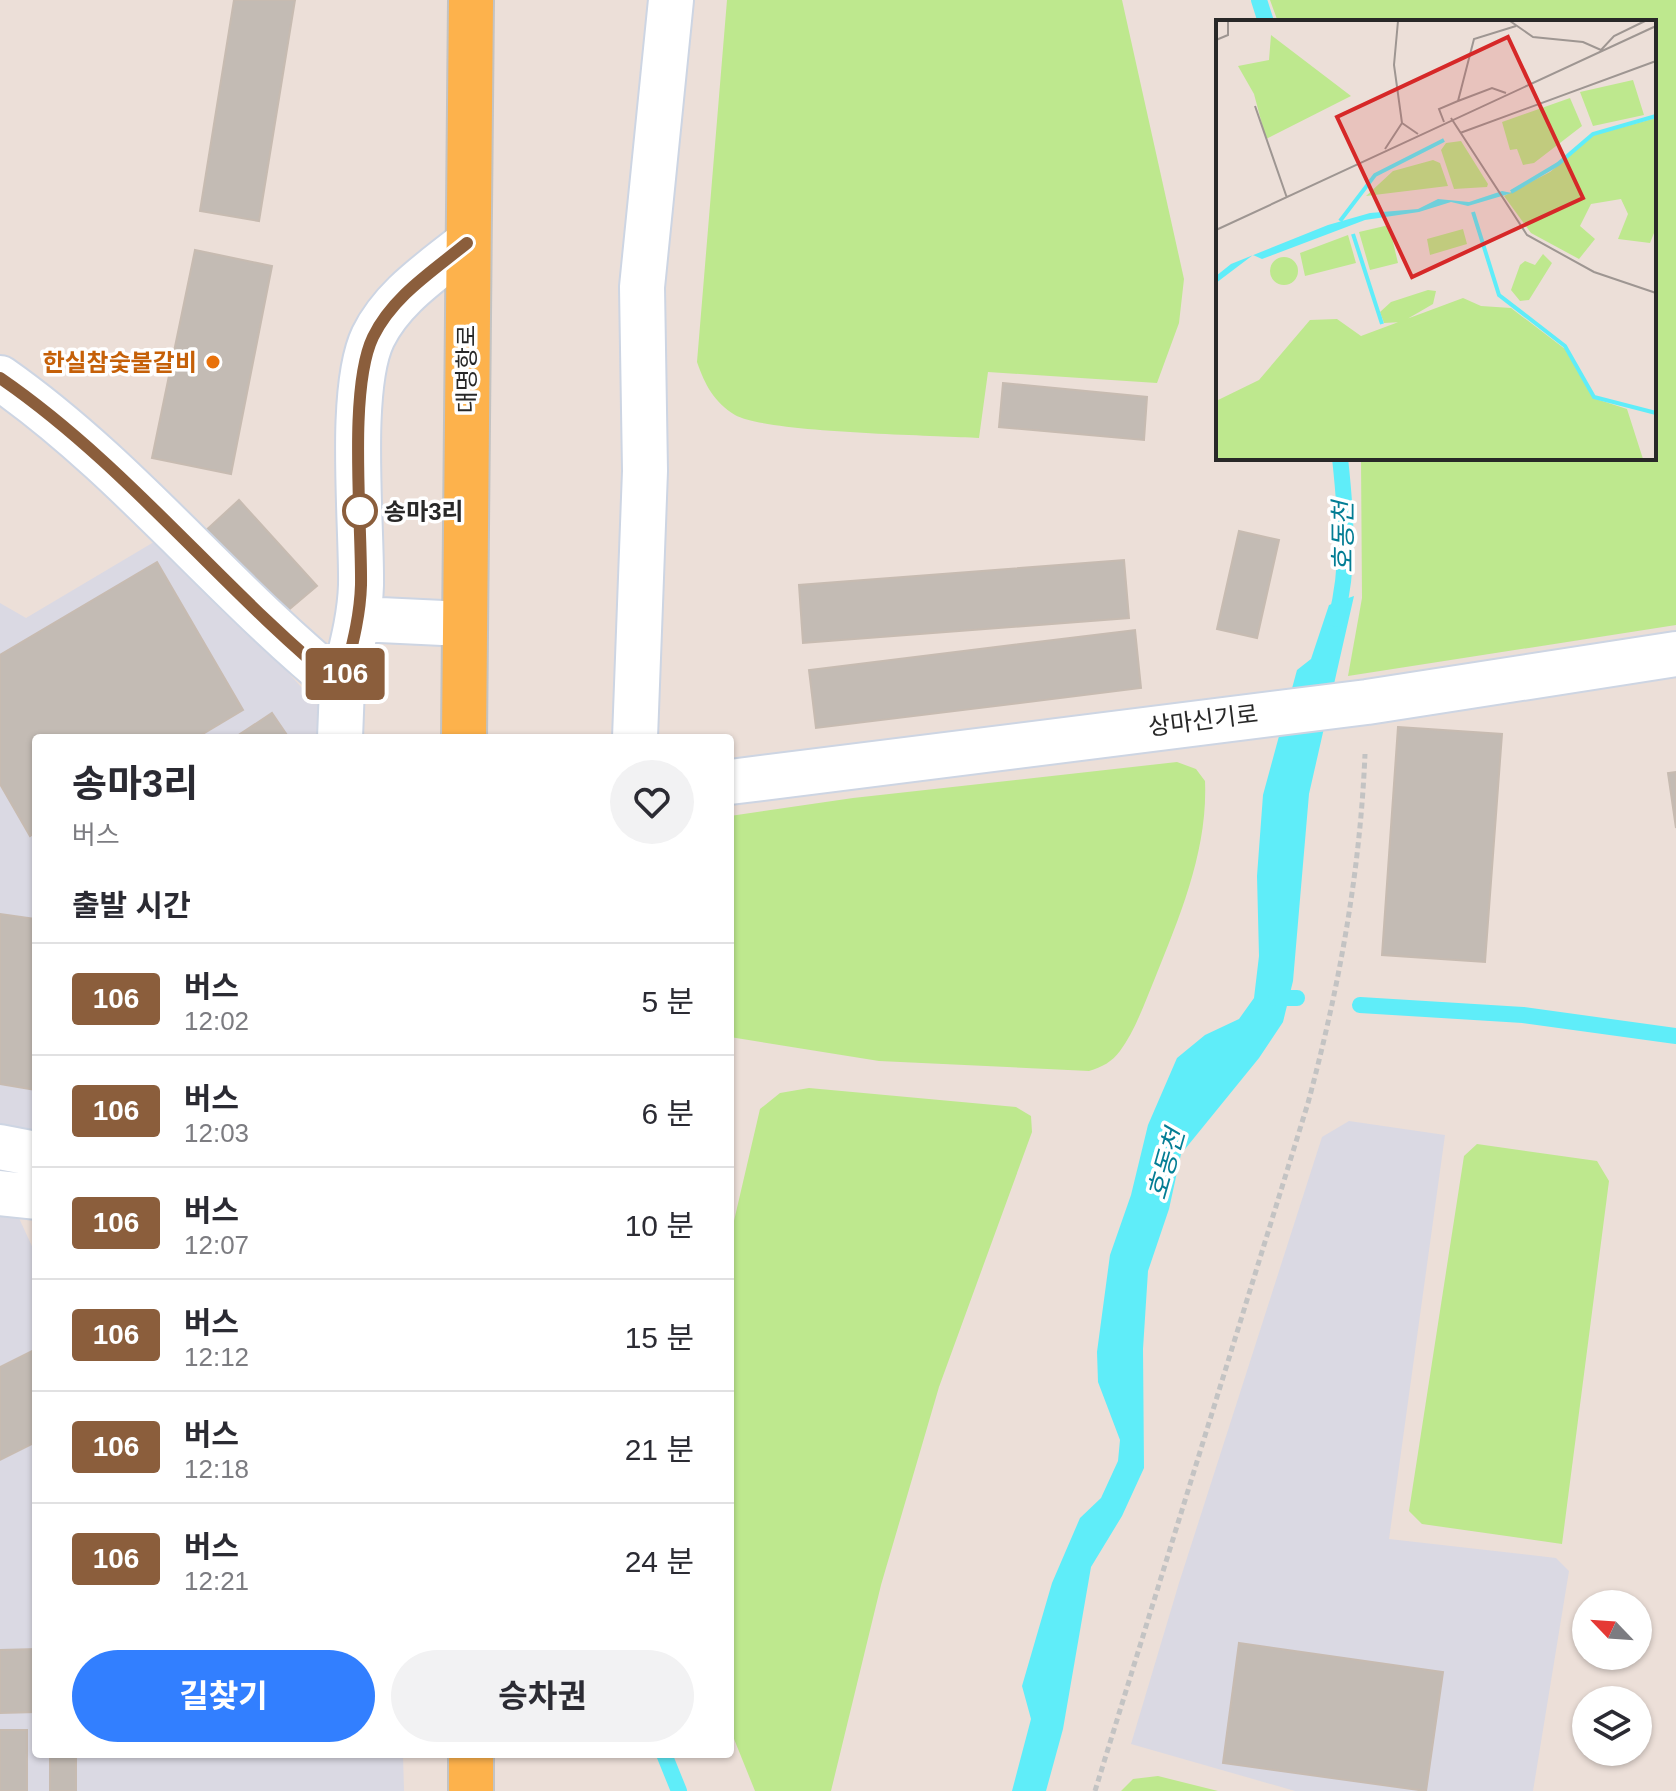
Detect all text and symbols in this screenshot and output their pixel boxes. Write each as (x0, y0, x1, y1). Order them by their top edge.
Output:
inset map (1216, 20, 1656, 460)
street label: 대명항로 (453, 325, 480, 413)
place label: 한실참숯불갈비 (42, 349, 197, 376)
marker: 한실참숯불갈비 (204, 353, 222, 371)
marker: 송마3리 (343, 494, 377, 528)
place label: 송마3리 (384, 498, 464, 525)
water label: 호동천 (1328, 498, 1358, 573)
line badge: 106 (299, 648, 391, 700)
text: 106 (322, 658, 368, 689)
street label: 상마신기로 (1147, 700, 1259, 740)
button: heart (610, 760, 694, 844)
text: 송마3리 (72, 763, 198, 805)
text: 버스 (72, 820, 120, 850)
text: 출발 시간 (72, 889, 191, 922)
text: 버스 (184, 970, 239, 1003)
text: 106 (93, 983, 139, 1014)
text: 5 분 (641, 985, 694, 1018)
text: 12:02 (184, 1006, 249, 1036)
text: 버스 (184, 1082, 239, 1115)
text: 106 (93, 1095, 139, 1126)
text: 6 분 (641, 1097, 694, 1130)
text: 12:03 (184, 1118, 249, 1148)
water label: 호동천 (1142, 1122, 1191, 1203)
text: 버스 (184, 1194, 239, 1227)
text: 106 (93, 1207, 139, 1238)
text: 10 분 (625, 1209, 694, 1242)
text: 12:07 (184, 1230, 249, 1260)
text: 버스 (184, 1306, 239, 1339)
text: 106 (93, 1319, 139, 1350)
text: 15 분 (625, 1321, 694, 1354)
text: 12:12 (184, 1342, 249, 1372)
text: 버스 (184, 1418, 239, 1451)
text: 106 (93, 1431, 139, 1462)
text: 21 분 (625, 1433, 694, 1466)
text: 12:18 (184, 1454, 249, 1484)
text: 버스 (184, 1530, 239, 1563)
text: 106 (93, 1543, 139, 1574)
text: 24 분 (625, 1545, 694, 1578)
text: 12:21 (184, 1566, 249, 1596)
north arrow (1572, 1590, 1652, 1670)
map controls (1572, 1590, 1652, 1766)
button: 길찾기 (72, 1650, 375, 1742)
button: 승차권 (391, 1650, 694, 1742)
button: layers (1572, 1686, 1652, 1766)

